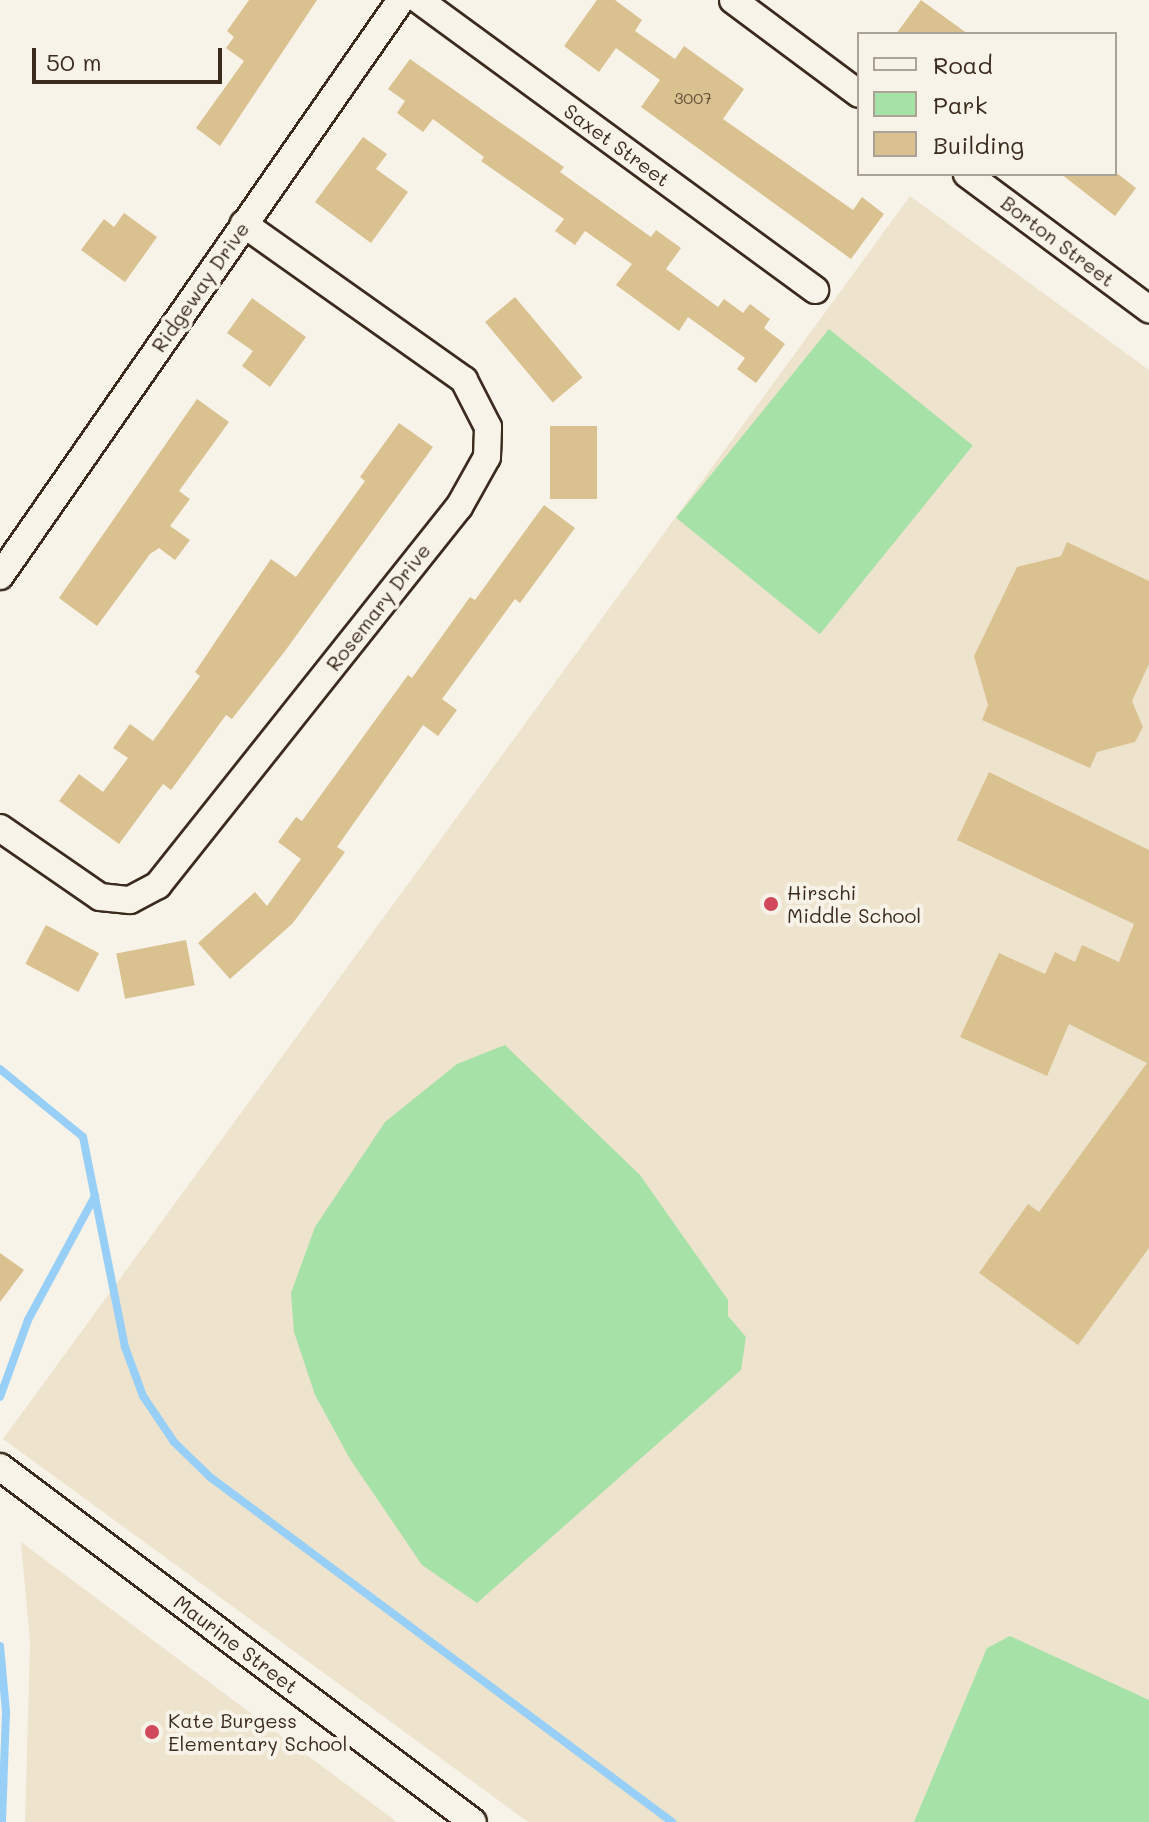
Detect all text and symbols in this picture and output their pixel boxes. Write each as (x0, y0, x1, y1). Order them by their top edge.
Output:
scale bar (36, 32, 226, 82)
legend (857, 32, 1117, 176)
text: 50 m (46, 46, 102, 77)
text: Road (933, 49, 993, 80)
house number: 3007 (674, 88, 712, 108)
text: Park (933, 89, 987, 120)
street label: Saxet Street (559, 99, 675, 191)
text: Building (933, 129, 1024, 160)
street label: Borton Street (996, 190, 1120, 292)
street label: Ridgeway Drive (146, 217, 254, 357)
street label: Rosemary Drive (321, 539, 435, 675)
place label: Hirschi Middle School (787, 880, 921, 927)
marker: Hirschi Middle School (762, 895, 780, 913)
street label: Maurine Street (169, 1590, 303, 1698)
place label: Kate Burgess Elementary School (168, 1708, 347, 1755)
marker: Kate Burgess Elementary School (143, 1723, 161, 1741)

